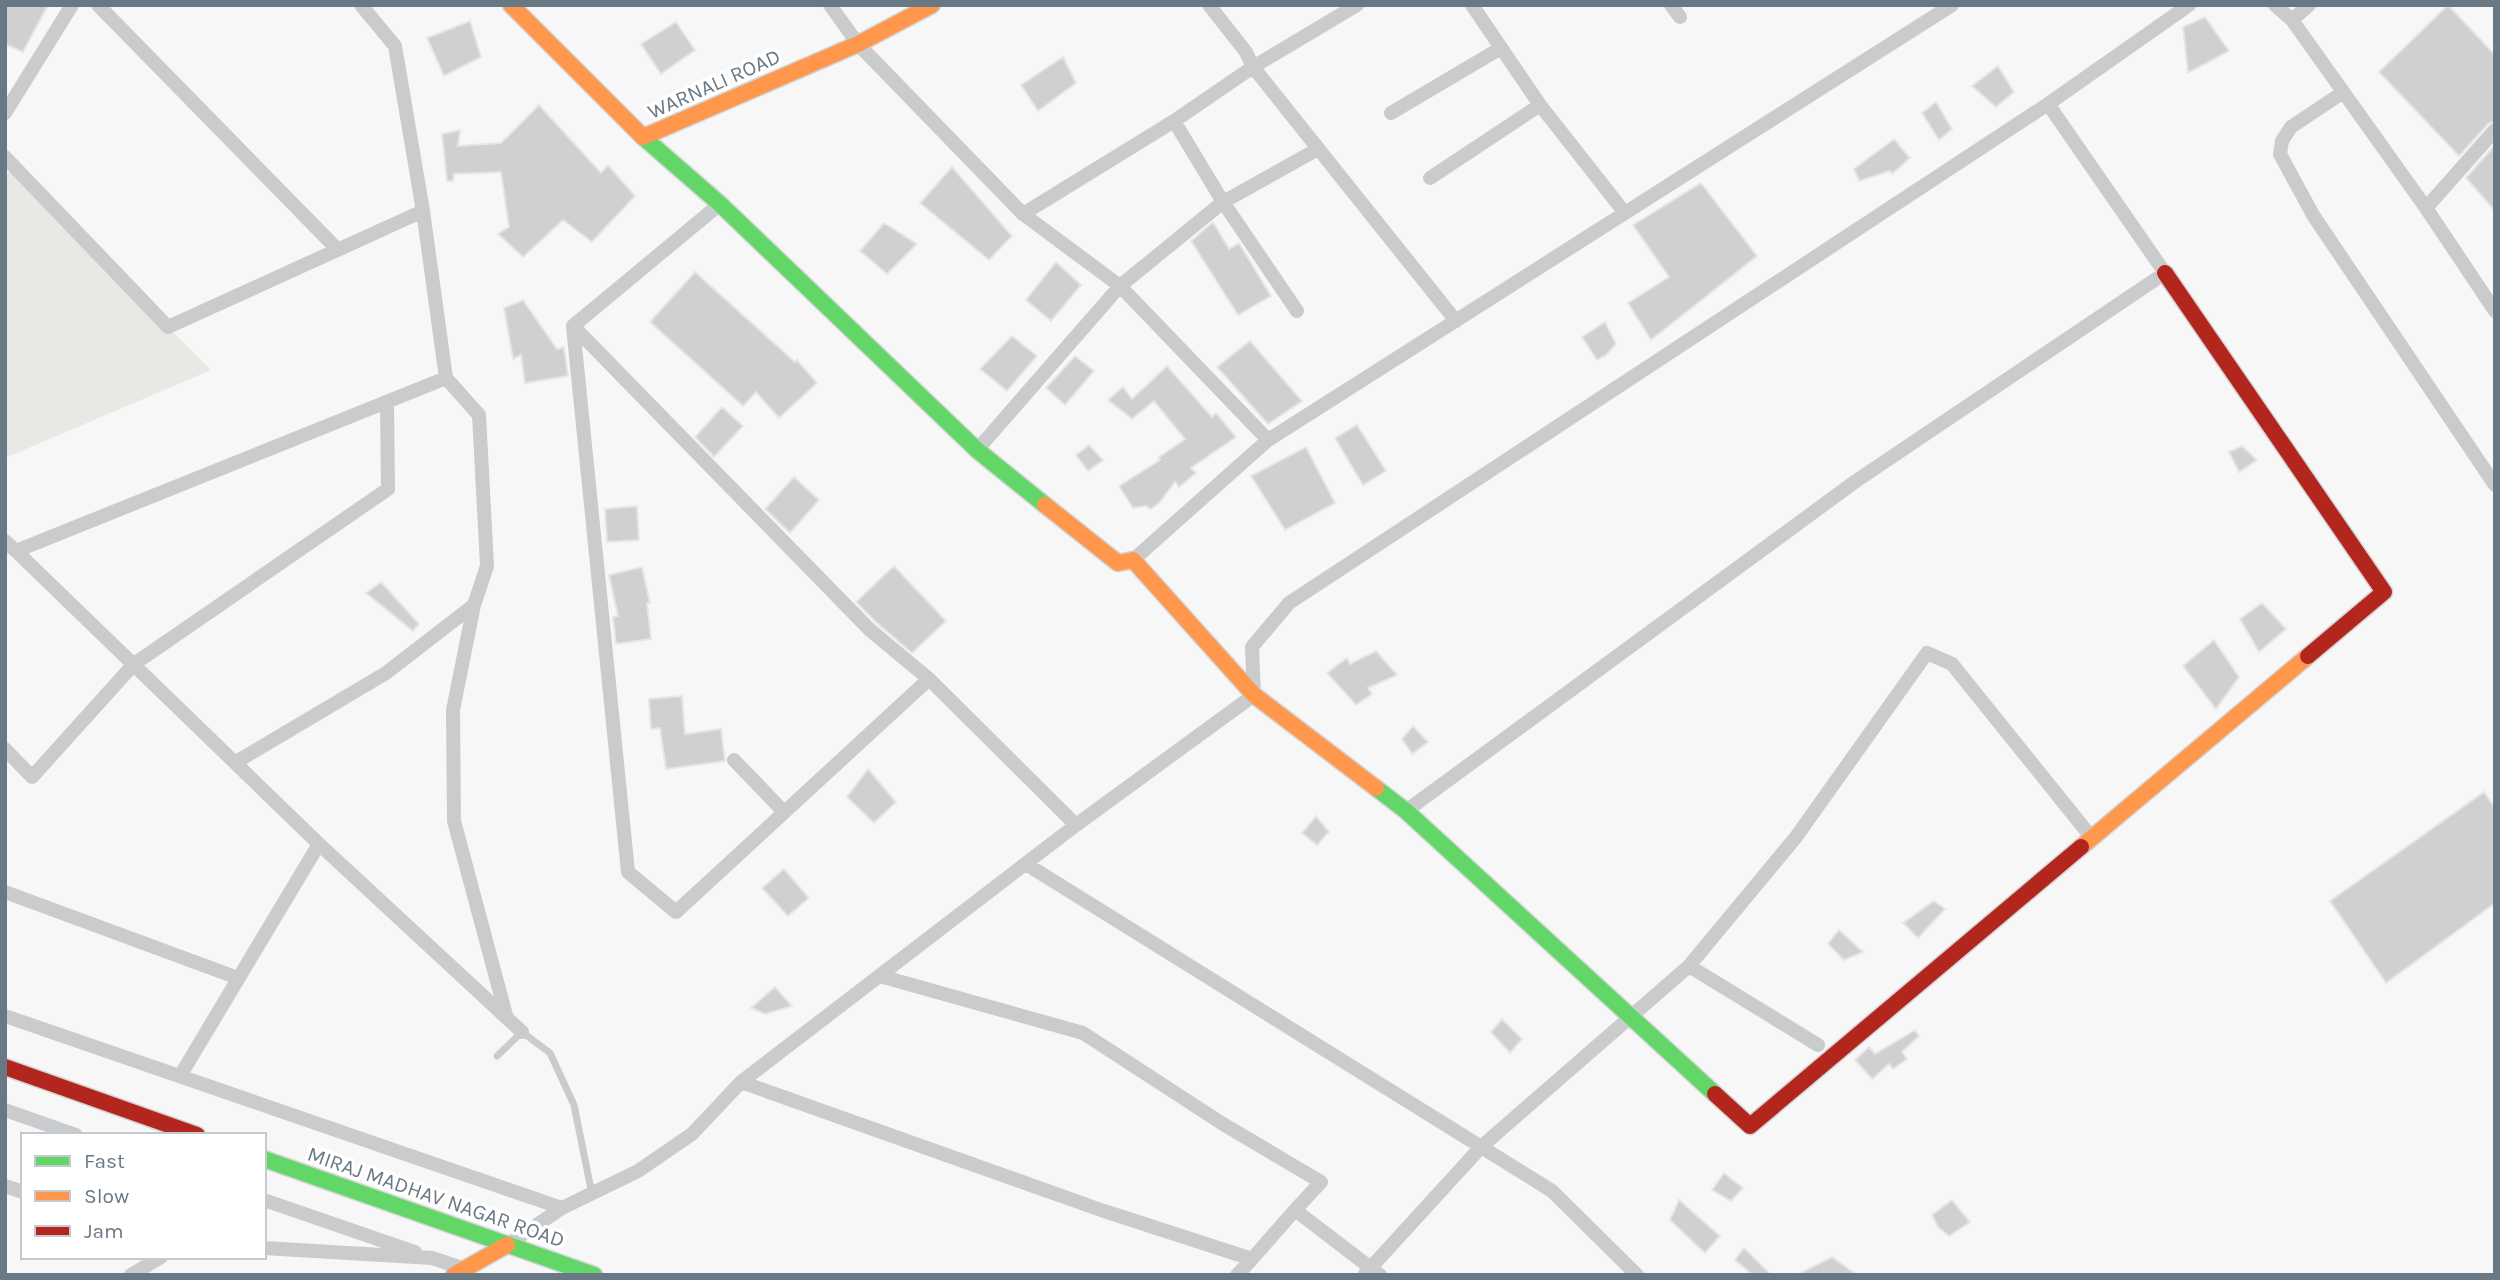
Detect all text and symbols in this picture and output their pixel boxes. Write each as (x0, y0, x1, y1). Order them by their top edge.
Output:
street label: WARNALI ROAD (644, 44, 784, 124)
legend (21, 1133, 266, 1259)
street label: MIRAJ MADHAV NAGAR ROAD (304, 1142, 568, 1252)
text: Fast (84, 1149, 125, 1173)
text: Slow (84, 1184, 129, 1208)
text: Jam (84, 1219, 124, 1243)

